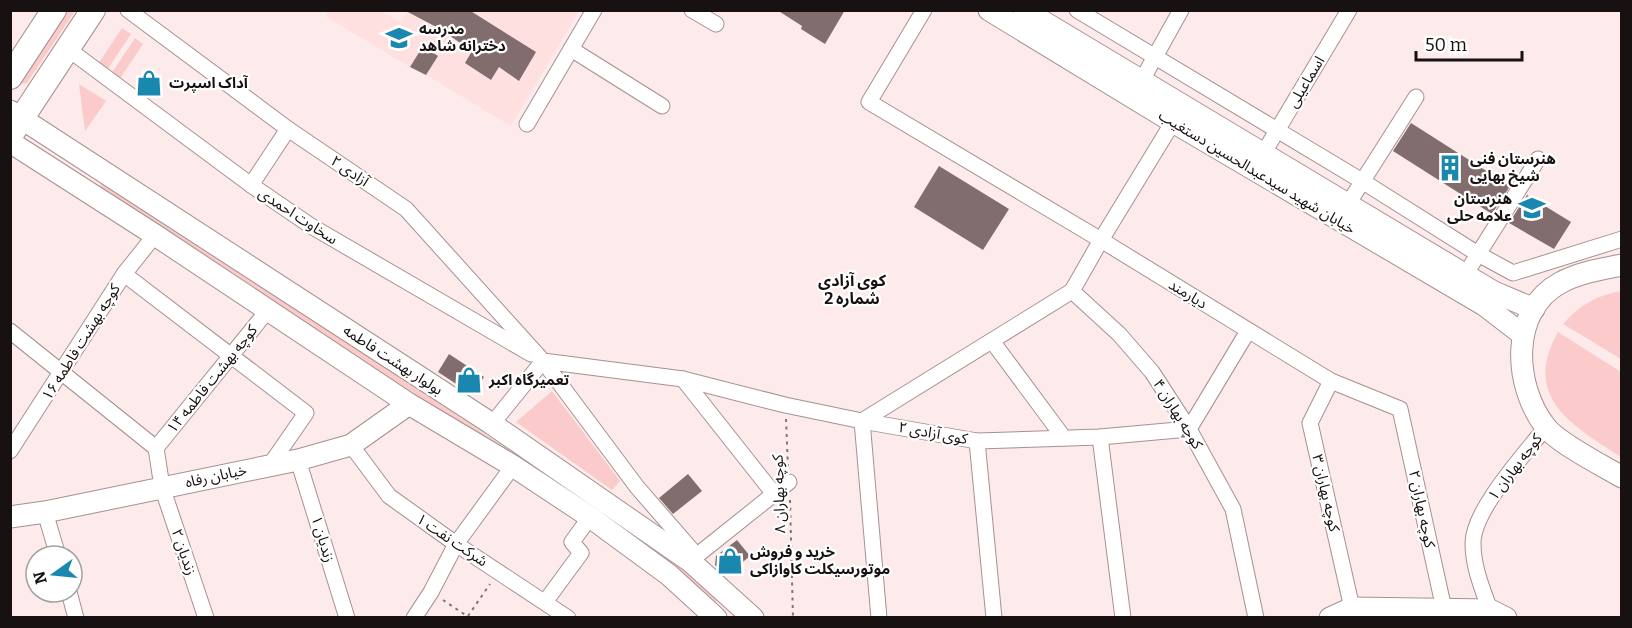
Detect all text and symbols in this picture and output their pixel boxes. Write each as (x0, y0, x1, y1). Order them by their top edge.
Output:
place label: مدرسه دخترانه شاهد (419, 20, 506, 55)
school or university icon: مدرسه دخترانه شاهد (384, 23, 414, 53)
scale bar (1416, 24, 1522, 62)
text: 50 m (1425, 34, 1467, 56)
street label: اسماعیلی (1284, 53, 1328, 111)
shop icon: آداک اسپرت (134, 68, 164, 98)
place label: آداک اسپرت (169, 74, 249, 93)
street label: خیابان شهید سیدعبدالحسین دستغیب (1155, 106, 1359, 238)
place label: هنرستان فنی شیخ بهایی (1470, 150, 1556, 187)
street label: آزادی ۲ (327, 152, 373, 191)
building icon: هنرستان فنی شیخ بهایی (1435, 153, 1465, 183)
street label: سخاوت احمدی (255, 184, 341, 248)
place label: هنرستان علامه حلی (1447, 190, 1512, 225)
school or university icon: هنرستان علامه حلی (1517, 193, 1547, 223)
district label: کوی آزادی شماره 2 (818, 271, 887, 308)
street label: دیارمند (1165, 275, 1211, 313)
street label: کوچه بهشت فاطمه ۱۶ (38, 280, 125, 404)
street label: کوچه بهشت فاطمه ۱۴ (163, 321, 262, 437)
street label: بولوار بهشت فاطمه (340, 321, 446, 399)
shop icon: تعمیرگاه اکبر (454, 365, 484, 395)
place label: تعمیرگاه اکبر (488, 371, 570, 389)
street label: کوچه بهاران ۴ (1149, 376, 1207, 453)
street label: کوی آزادی ۲ (897, 418, 970, 448)
street label: کوچه بهاران ۱ (1484, 429, 1547, 505)
street label: کوچه بهاران ۸ (769, 453, 790, 534)
street label: کوچه بهاران ۳ (1307, 453, 1344, 535)
street label: خیابان رفاه (183, 461, 249, 491)
street label: کوچه بهاران ۲ (1404, 469, 1439, 551)
street label: شرکت نفت ۱ (413, 510, 491, 571)
street label: زندیان ۱ (307, 514, 339, 564)
street label: زندیان ۲ (168, 526, 200, 578)
place label: خرید و فروش موتورسیکلت کاوازاکی (750, 543, 890, 578)
north arrow (24, 544, 84, 604)
shop icon: خرید و فروش موتورسیکلت کاوازاکی (715, 546, 745, 576)
text: N (29, 569, 51, 586)

